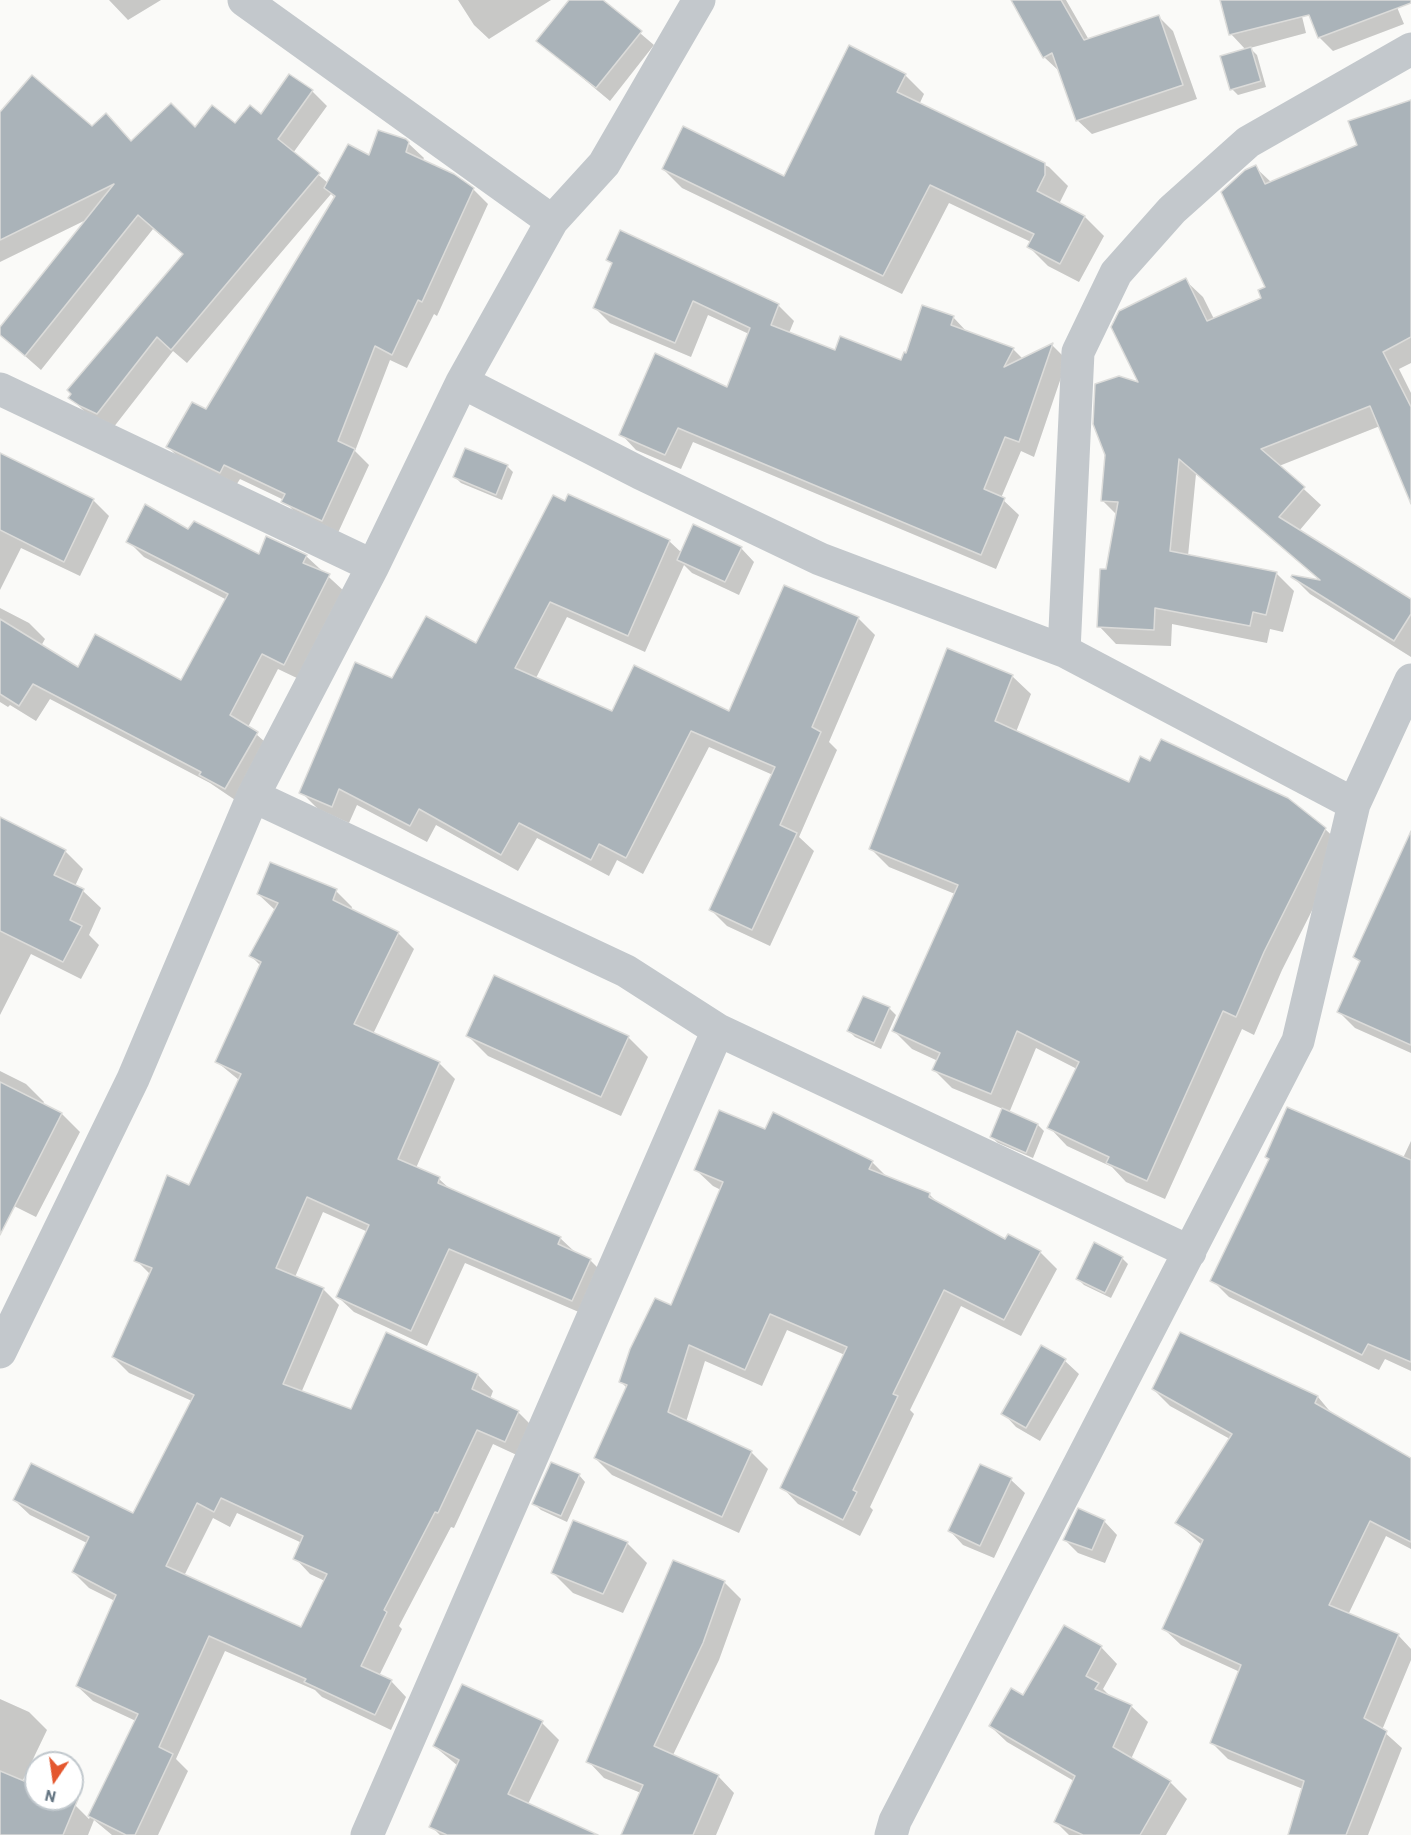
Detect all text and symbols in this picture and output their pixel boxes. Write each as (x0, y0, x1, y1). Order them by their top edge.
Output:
north arrow (24, 1751, 84, 1811)
text: N (43, 1787, 58, 1808)

